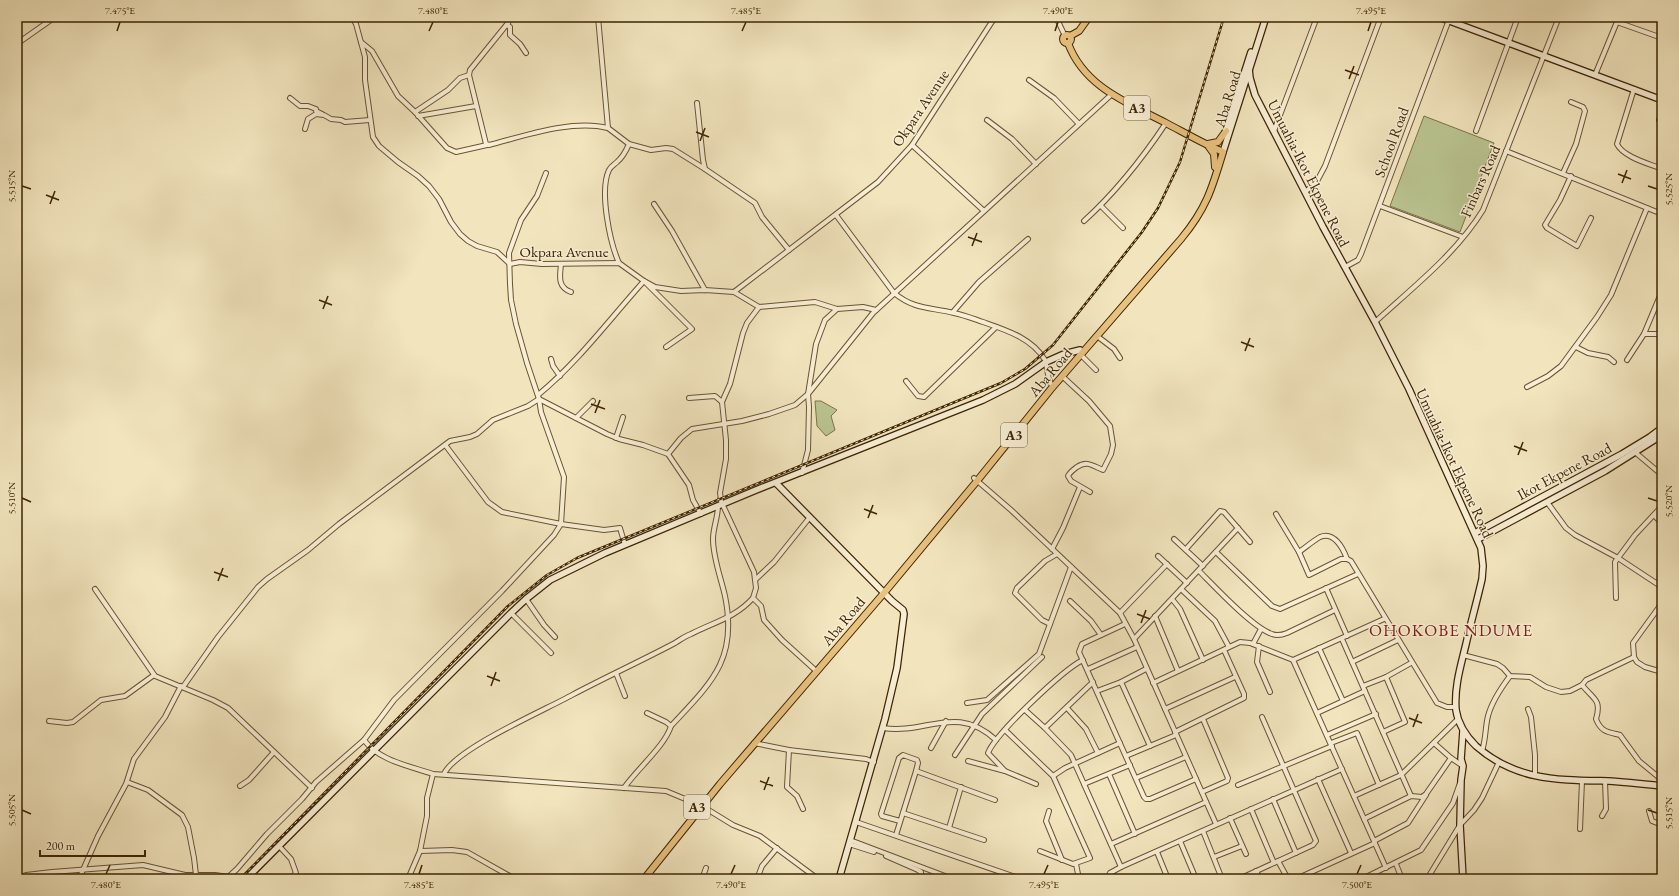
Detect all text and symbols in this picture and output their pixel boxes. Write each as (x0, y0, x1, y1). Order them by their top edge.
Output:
text: 7.475°E (105, 4, 135, 17)
text: 7.480°E (418, 4, 448, 17)
text: 7.485°E (731, 4, 761, 17)
text: 7.490°E (1043, 4, 1073, 17)
text: 7.495°E (1356, 4, 1386, 17)
street label: Okpara Avenue (887, 66, 953, 150)
street label: Aba Road (1209, 68, 1245, 131)
road number: A3 (1124, 96, 1150, 120)
street label: Umuahia-Ikot Ekpene Road (1264, 96, 1355, 250)
street label: School Road (1370, 104, 1413, 180)
street label: Finbars Road (1456, 142, 1504, 220)
text: 5.515°N (5, 170, 18, 202)
text: 5.525°N (1662, 173, 1675, 205)
street label: Okpara Avenue (520, 242, 609, 261)
street label: Aba Road (1023, 343, 1076, 401)
street label: Umuahia-Ikot Ekpene Road (1412, 385, 1498, 541)
road number: A3 (1001, 423, 1027, 447)
street label: Ikot Ekpene Road (1513, 438, 1615, 504)
text: 5.510°N (5, 482, 18, 514)
text: 5.520°N (1662, 485, 1675, 517)
street label: Aba Road (816, 592, 869, 650)
district label: OHOKOBE NDUME (1369, 619, 1533, 641)
text: 5.505°N (5, 794, 18, 826)
road number: A3 (684, 795, 710, 819)
text: 5.515°N (1662, 797, 1675, 829)
scale bar (40, 832, 145, 858)
text: 200 m (46, 838, 76, 854)
text: 7.480°E (91, 878, 121, 891)
text: 7.485°E (404, 878, 434, 891)
text: 7.490°E (716, 878, 746, 891)
text: 7.495°E (1029, 878, 1059, 891)
text: 7.500°E (1342, 878, 1372, 891)

